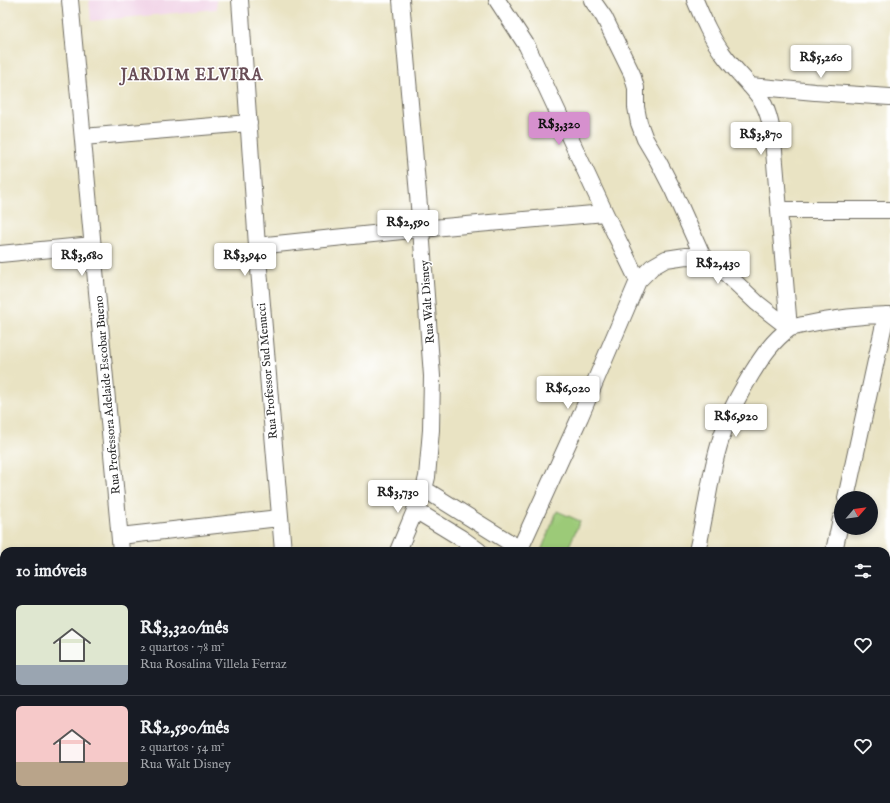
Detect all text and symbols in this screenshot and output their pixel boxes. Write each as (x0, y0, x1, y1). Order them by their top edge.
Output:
pin: R$5,260 (784, 45, 858, 79)
text: R$5,260 (799, 49, 843, 66)
district label: JARDIM ELVIRA (119, 66, 263, 86)
pin: R$3,320 (522, 112, 596, 146)
text: R$3,320 (538, 116, 580, 133)
pin: R$3,870 (724, 122, 798, 156)
text: R$3,870 (740, 126, 782, 143)
pin: R$2,590 (371, 210, 445, 244)
text: R$2,590 (386, 214, 430, 231)
pin: R$3,680 (45, 243, 119, 277)
pin: R$3,940 (208, 243, 282, 277)
text: R$3,680 (61, 247, 103, 264)
text: R$3,940 (223, 247, 267, 264)
pin: R$2,430 (681, 251, 755, 285)
text: R$2,430 (696, 255, 740, 272)
street label: Rua Walt Disney (417, 260, 438, 344)
street label: Rua Professora Adelaide Escobar Bueno (91, 295, 124, 495)
street label: Rua Professor Sud Menucci (254, 302, 281, 440)
pin: R$6,020 (531, 376, 605, 410)
text: R$6,020 (546, 380, 590, 397)
pin: R$6,920 (699, 404, 773, 438)
text: R$6,920 (714, 408, 758, 425)
pin: R$3,730 (361, 480, 435, 514)
text: R$3,730 (377, 484, 419, 501)
north arrow (834, 491, 878, 535)
map controls (834, 491, 878, 535)
icon: filters (852, 560, 874, 582)
text: 10 imóveis (16, 561, 87, 582)
text: R$3,320/mês (140, 618, 228, 639)
icon: home (48, 621, 96, 669)
icon: heart (852, 634, 874, 656)
text: 2 quartos · 78 m² (140, 639, 225, 656)
text: Rua Rosalina Villela Ferraz (140, 656, 287, 673)
text: R$2,590/mês (140, 718, 229, 739)
icon: home (48, 722, 96, 770)
icon: heart (852, 735, 874, 757)
text: 2 quartos · 54 m² (140, 739, 225, 756)
text: Rua Walt Disney (140, 756, 231, 773)

